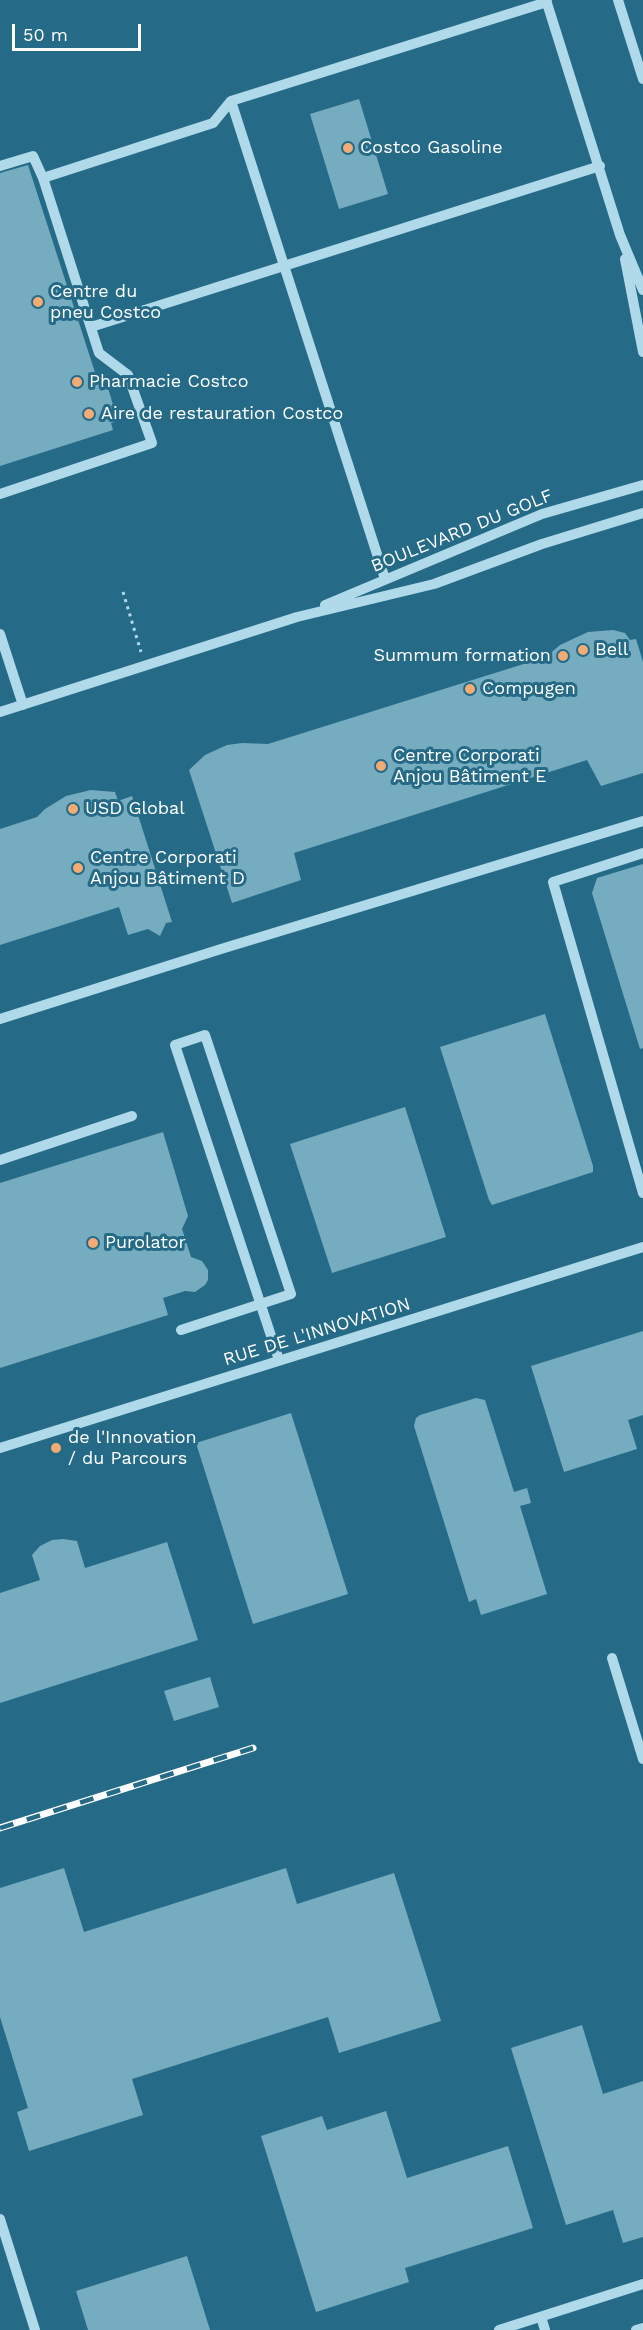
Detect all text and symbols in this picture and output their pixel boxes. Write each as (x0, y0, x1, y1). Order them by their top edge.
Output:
scale bar (15, 12, 144, 50)
text: 50 m (23, 24, 68, 45)
place label: Costco Gasoline (360, 137, 503, 159)
marker: Costco Gasoline (341, 141, 355, 155)
place label: Centre du pneu Costco (50, 281, 161, 324)
marker: Centre du pneu Costco (31, 295, 45, 309)
place label: Pharmacie Costco (89, 371, 248, 393)
marker: Pharmacie Costco (70, 375, 84, 389)
place label: Aire de restauration Costco (101, 403, 343, 425)
marker: Aire de restauration Costco (82, 407, 96, 421)
street label: BOULEVARD DU GOLF (368, 485, 556, 577)
place label: Bell (595, 639, 628, 661)
marker: Bell (576, 643, 590, 657)
place label: Summum formation (374, 645, 551, 667)
marker: Summum formation (556, 649, 570, 663)
place label: Compugen (482, 678, 576, 700)
marker: Compugen (463, 682, 477, 696)
place label: Centre Corporati Anjou Bâtiment E (393, 745, 546, 788)
marker: Centre Corporati Anjou Bâtiment E (374, 759, 388, 773)
place label: USD Global (85, 798, 185, 820)
marker: USD Global (66, 802, 80, 816)
place label: Centre Corporati Anjou Bâtiment D (90, 847, 245, 890)
marker: Centre Corporati Anjou Bâtiment D (71, 861, 85, 875)
place label: Purolator (105, 1232, 186, 1254)
marker: Purolator (86, 1236, 100, 1250)
street label: RUE DE L'INNOVATION (221, 1293, 413, 1371)
place label: de l'Innovation / du Parcours (68, 1427, 197, 1470)
marker: de l'Innovation / du Parcours (49, 1441, 63, 1455)

